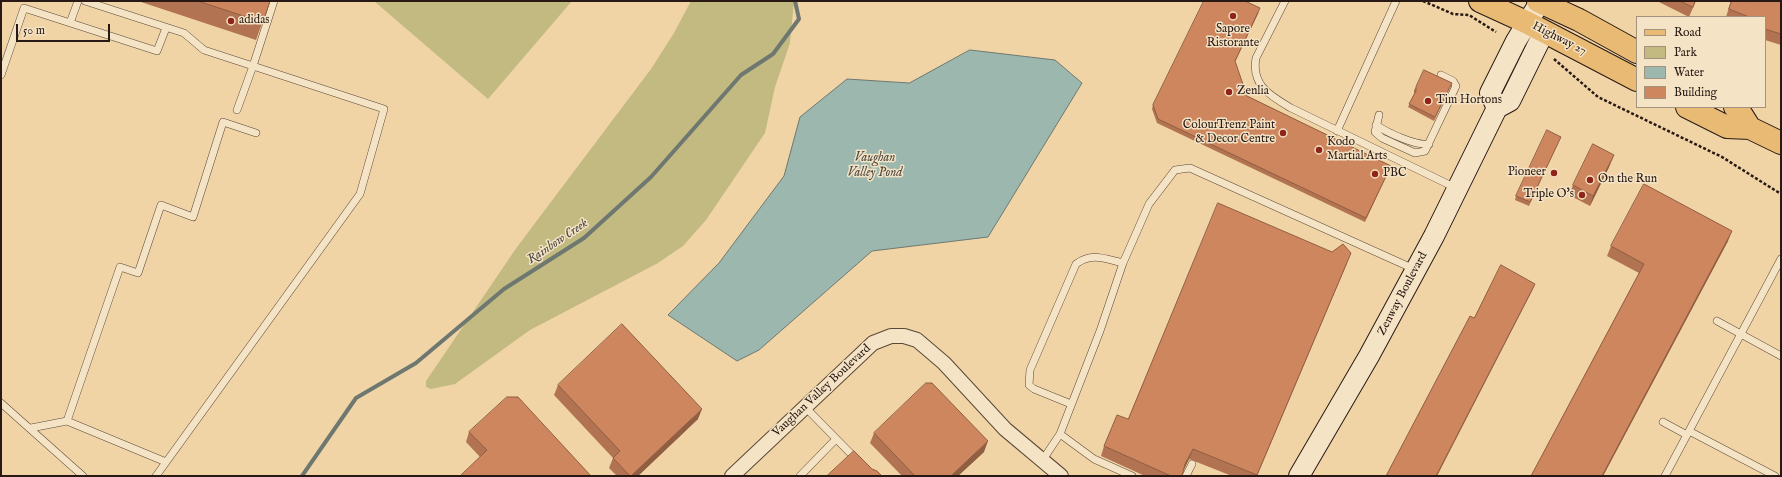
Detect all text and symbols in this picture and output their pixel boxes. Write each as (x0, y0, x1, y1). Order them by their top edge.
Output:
marker: Sapore Ristorante (1228, 11, 1238, 21)
place label: adidas (239, 14, 270, 28)
scale bar (18, 16, 112, 42)
marker: adidas (226, 16, 236, 26)
legend (1636, 16, 1766, 108)
street label: Highway 27 (1530, 19, 1588, 59)
text: 50 m (23, 23, 45, 38)
place label: Sapore Ristorante (1207, 23, 1259, 51)
text: Road (1674, 25, 1701, 40)
text: Park (1674, 45, 1697, 60)
text: Water (1674, 65, 1704, 80)
place label: Zenlia (1237, 85, 1269, 99)
text: Building (1674, 85, 1717, 100)
marker: Zenlia (1224, 87, 1234, 97)
place label: Tim Hortons (1436, 94, 1502, 108)
marker: Tim Hortons (1423, 96, 1433, 106)
place label: ColourTrenz Paint & Decor Centre (1183, 119, 1275, 147)
marker: ColourTrenz Paint & Decor Centre (1278, 128, 1288, 138)
place label: Kodo Martial Arts (1327, 136, 1387, 164)
marker: Kodo Martial Arts (1314, 145, 1324, 155)
water label: Vaughan Valley Pond (848, 150, 902, 181)
place label: Pioneer (1508, 166, 1546, 180)
place label: PBC (1383, 167, 1406, 181)
marker: Pioneer (1549, 168, 1559, 178)
marker: PBC (1370, 169, 1380, 179)
place label: On the Run (1598, 173, 1657, 187)
marker: On the Run (1585, 175, 1595, 185)
place label: Triple O's (1523, 188, 1574, 202)
marker: Triple O's (1577, 190, 1587, 200)
water label: Rainbow Creek (525, 216, 591, 268)
street label: Zenway Boulevard (1375, 250, 1431, 338)
street label: Vaughan Valley Boulevard (770, 342, 874, 440)

